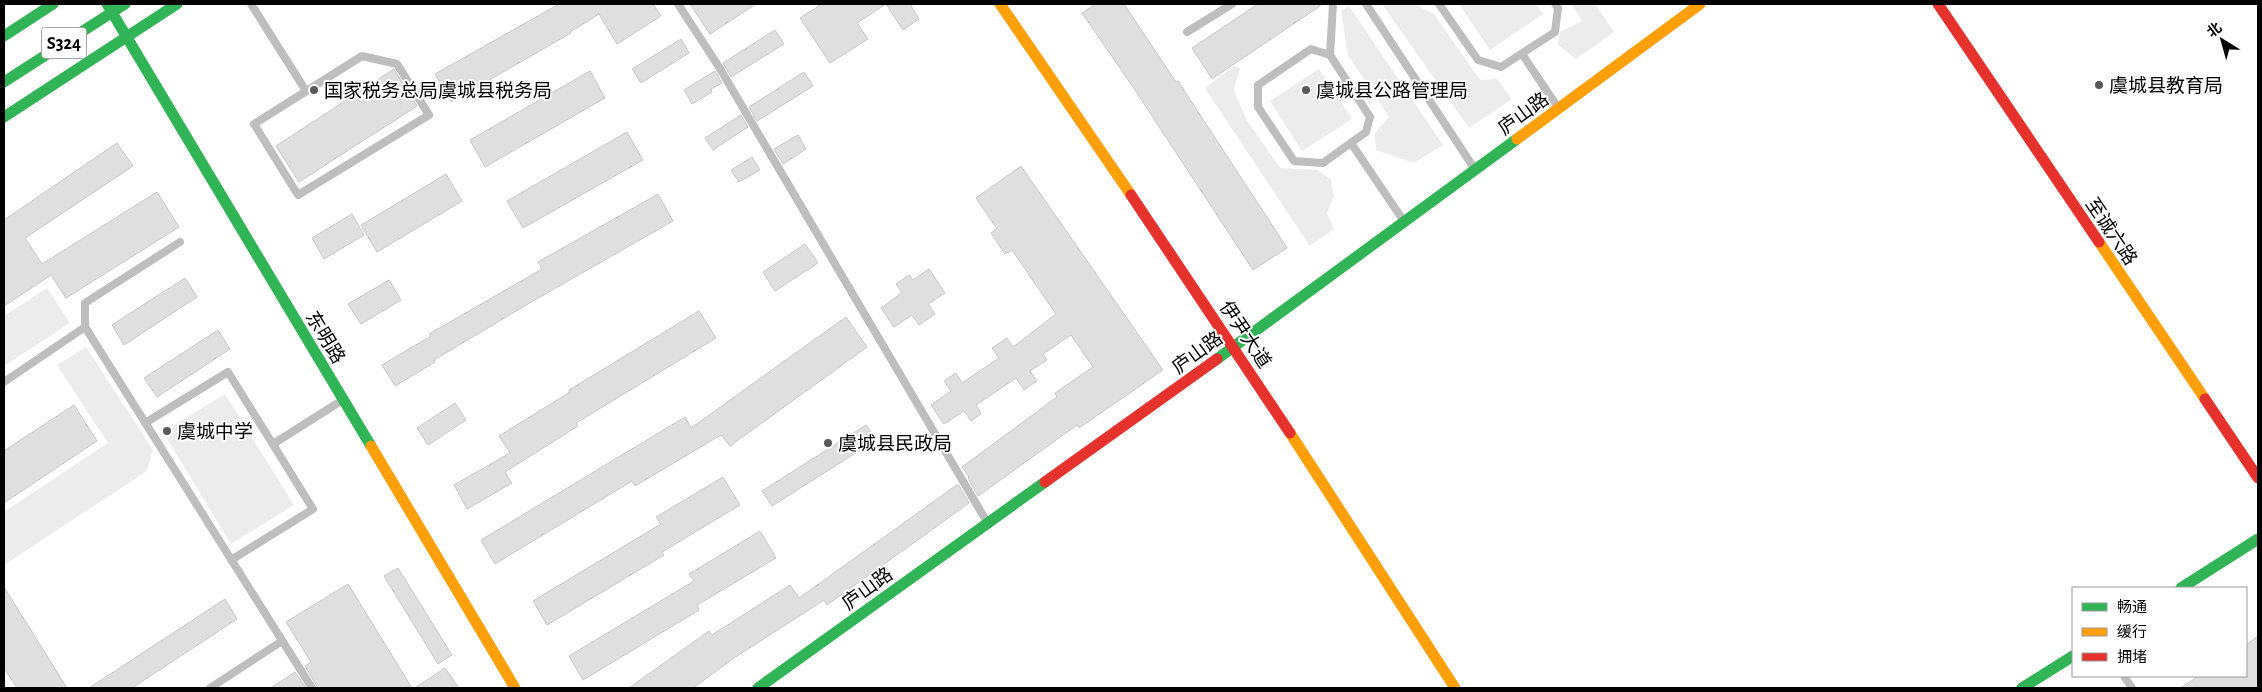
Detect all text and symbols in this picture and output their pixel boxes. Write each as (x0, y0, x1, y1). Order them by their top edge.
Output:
north arrow (2197, 15, 2247, 65)
text: 北 (2204, 20, 2225, 40)
road number: S324 (42, 28, 86, 58)
place label: 虞城县教育局 (2109, 75, 2223, 96)
marker: 虞城县教育局 (2093, 79, 2105, 91)
place label: 国家税务总局虞城县税务局 (324, 80, 552, 101)
place label: 虞城县公路管理局 (1316, 80, 1468, 101)
marker: 国家税务总局虞城县税务局 (308, 84, 320, 96)
marker: 虞城县公路管理局 (1300, 84, 1312, 96)
street label: 庐山路 (1494, 88, 1553, 139)
street label: 至诚六路 (2082, 194, 2142, 269)
street label: 伊尹大道 (1216, 297, 1275, 372)
street label: 东明路 (302, 307, 349, 367)
street label: 庐山路 (1168, 327, 1227, 378)
place label: 虞城中学 (177, 421, 253, 442)
marker: 虞城中学 (161, 425, 173, 437)
place label: 虞城县民政局 (838, 433, 952, 454)
marker: 虞城县民政局 (822, 437, 834, 449)
street label: 庐山路 (838, 563, 897, 614)
legend (2072, 587, 2247, 677)
text: 畅通 (2117, 599, 2147, 615)
text: 缓行 (2117, 624, 2147, 640)
text: 拥堵 (2117, 649, 2147, 665)

